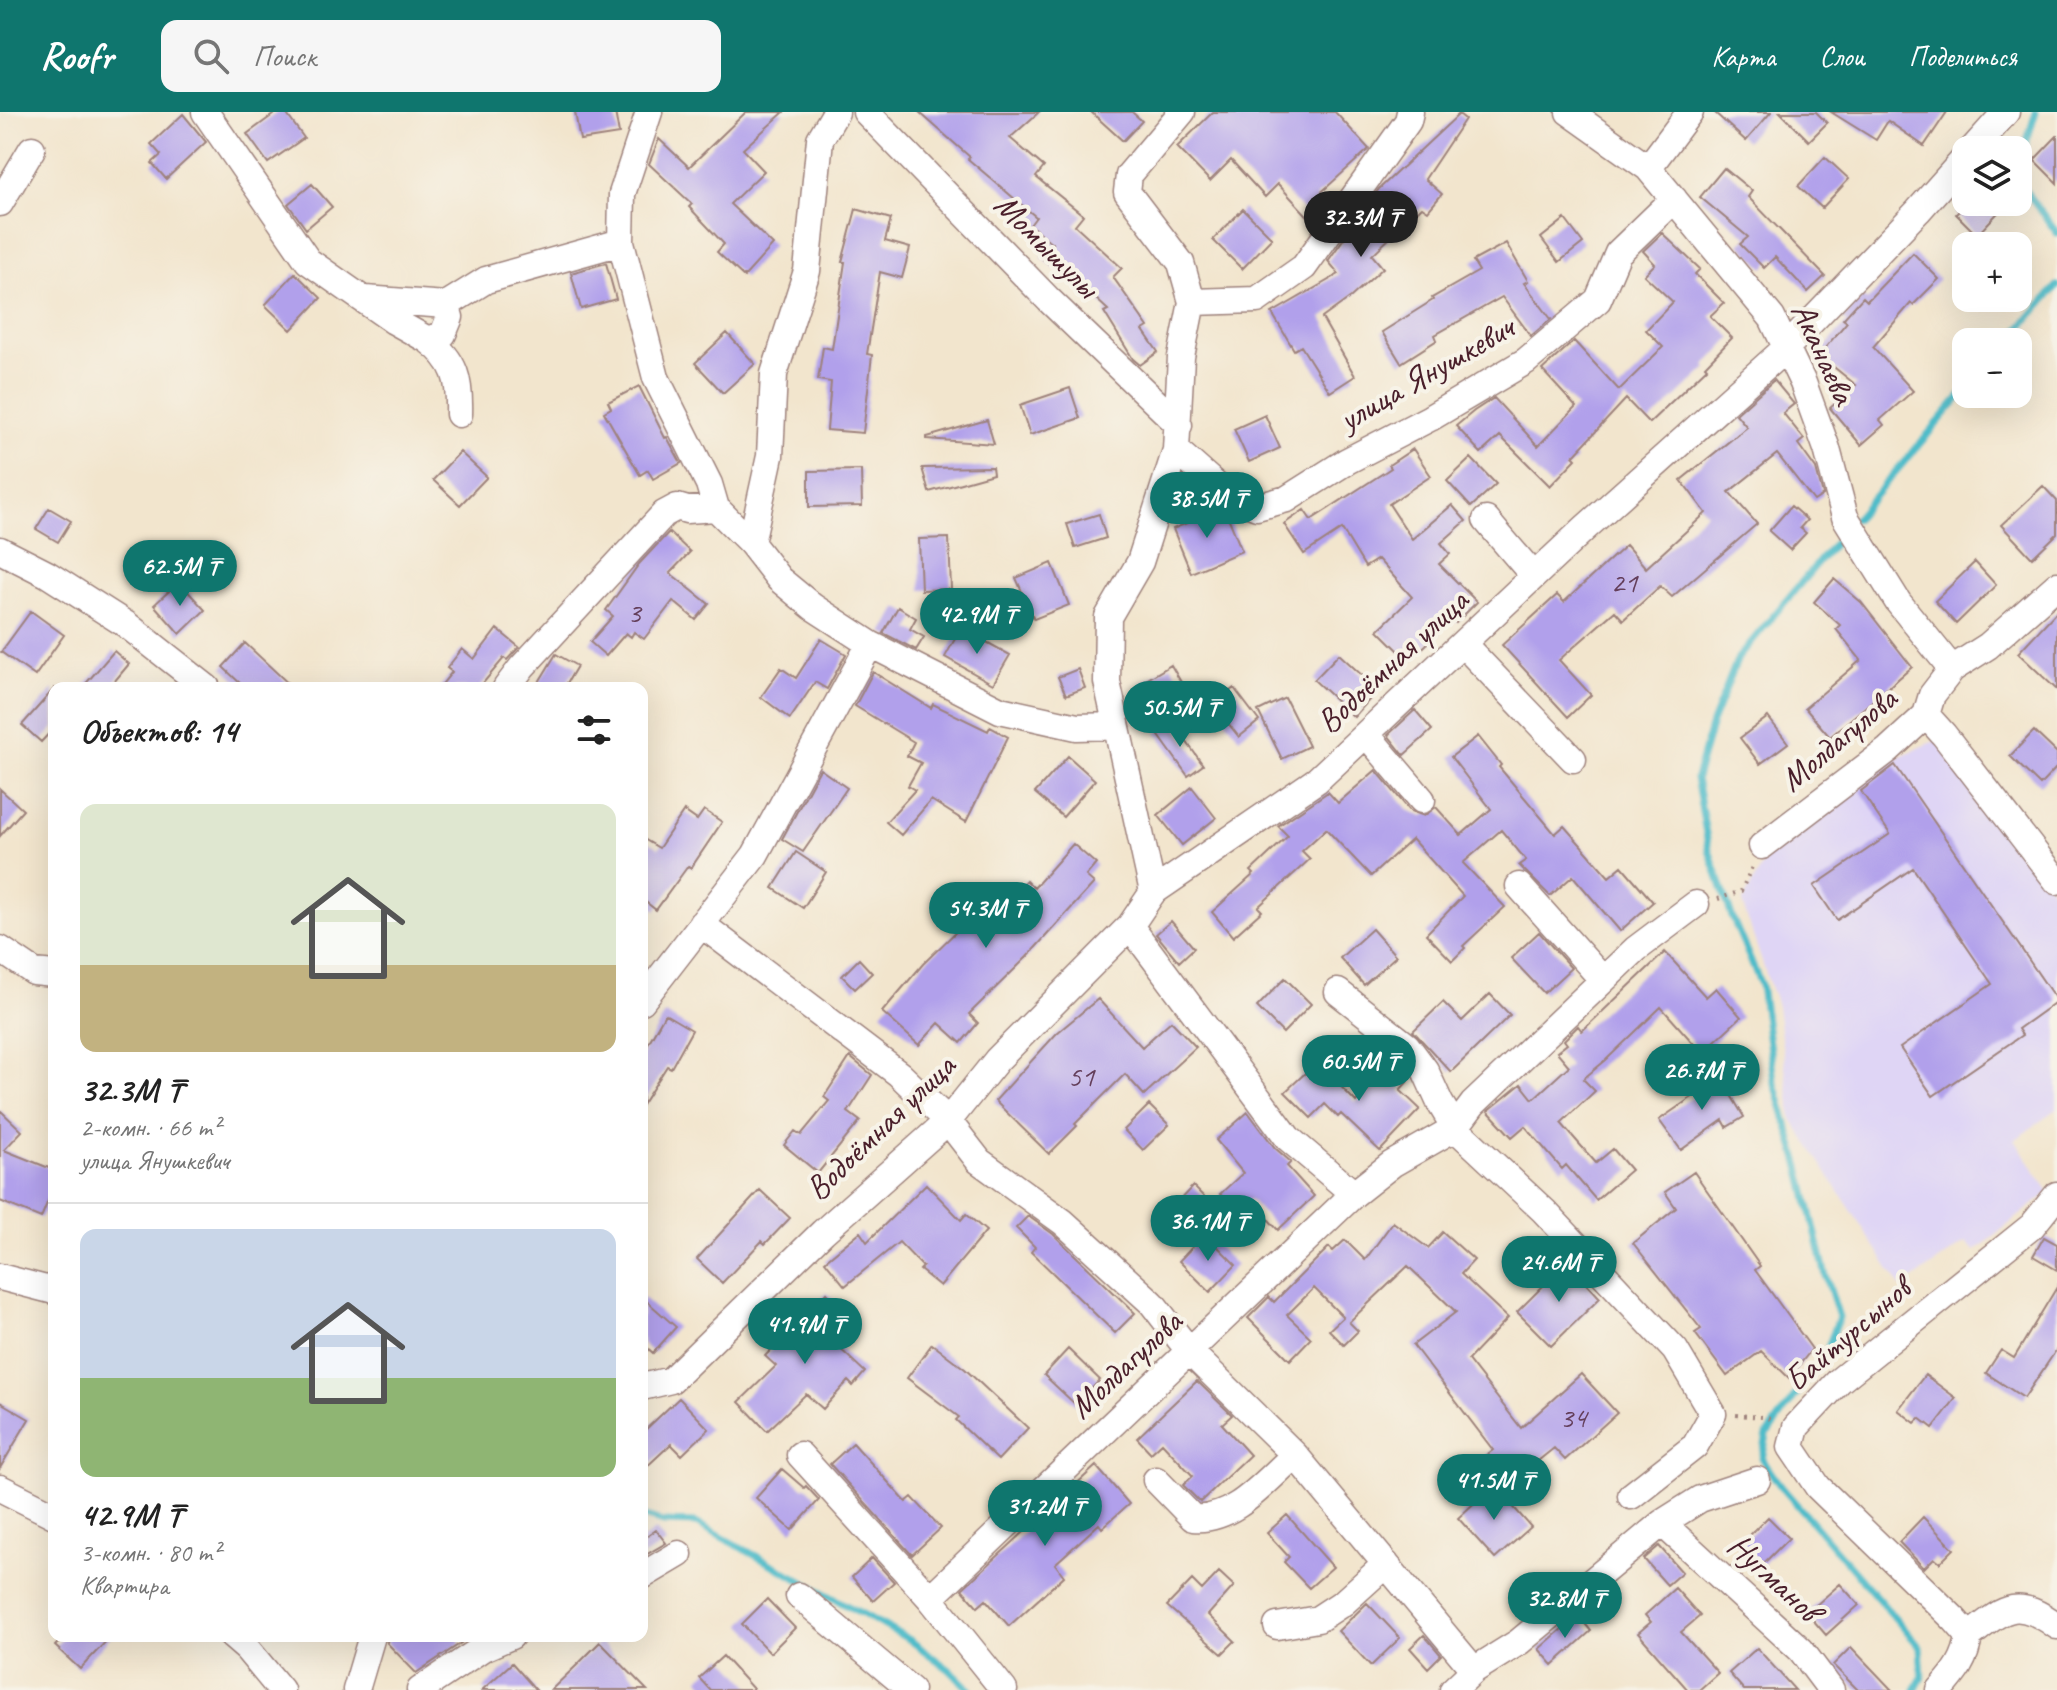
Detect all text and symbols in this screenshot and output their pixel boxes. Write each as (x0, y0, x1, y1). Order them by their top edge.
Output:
search box (161, 20, 721, 92)
text: Roofr (40, 33, 113, 80)
icon: search (189, 34, 233, 78)
text: Поиск (253, 37, 316, 75)
text: Карта (1712, 39, 1776, 74)
text: Слои (1820, 39, 1865, 74)
text: Поделиться (1909, 39, 2017, 74)
map controls (1952, 136, 2032, 408)
button: layers (1952, 136, 2032, 216)
street label: Момышулы (985, 183, 1111, 309)
pin: 32.3M ₸ (1287, 191, 1435, 259)
text: 32.3M ₸ (1322, 200, 1400, 233)
button: + (1952, 232, 2032, 312)
street label: Аканаева (1782, 295, 1867, 413)
street label: улица Янушкевич (1329, 304, 1524, 441)
button: − (1952, 328, 2032, 408)
pin: 38.5M ₸ (1133, 472, 1281, 540)
text: 38.5M ₸ (1168, 481, 1246, 514)
pin: 62.5M ₸ (106, 540, 254, 608)
text: 62.5M ₸ (141, 549, 219, 582)
house number: 21 (1611, 563, 1639, 601)
street label: Водоёмная улица (1307, 578, 1479, 742)
pin: 42.9M ₸ (903, 588, 1051, 656)
house number: 3 (627, 593, 643, 631)
text: 42.9M ₸ (938, 597, 1016, 630)
street label: Молдагулова (1771, 676, 1907, 800)
pin: 50.5M ₸ (1106, 681, 1254, 749)
text: 50.5M ₸ (1141, 690, 1219, 723)
icon: filters (572, 708, 616, 752)
text: Объектов: 14 (80, 709, 238, 752)
icon: home (276, 856, 420, 1000)
pin: 54.3M ₸ (912, 882, 1060, 950)
text: 54.3M ₸ (947, 891, 1025, 924)
pin: 60.5M ₸ (1285, 1035, 1433, 1103)
street label: Водоёмная улица (796, 1043, 966, 1209)
text: 60.5M ₸ (1320, 1044, 1398, 1077)
pin: 26.7M ₸ (1628, 1044, 1776, 1112)
text: 26.7M ₸ (1663, 1053, 1741, 1086)
house number: 51 (1068, 1057, 1096, 1095)
text: 32.3M ₸ (80, 1068, 182, 1111)
text: 2-комн. · 66 m² (80, 1111, 220, 1144)
text: улица Янушкевич (80, 1144, 229, 1177)
pin: 36.1M ₸ (1134, 1195, 1282, 1263)
text: 36.1M ₸ (1169, 1204, 1247, 1237)
pin: 24.6M ₸ (1485, 1236, 1633, 1304)
text: 24.6M ₸ (1520, 1245, 1598, 1278)
street label: Байтурсынов (1775, 1263, 1924, 1401)
icon: home (276, 1281, 420, 1425)
pin: 41.9M ₸ (731, 1298, 879, 1366)
street label: Молдагулова (1059, 1299, 1193, 1427)
text: 41.9M ₸ (766, 1307, 844, 1340)
house number: 34 (1560, 1398, 1589, 1436)
pin: 41.5M ₸ (1420, 1454, 1568, 1522)
text: 41.5M ₸ (1455, 1463, 1533, 1496)
pin: 31.2M ₸ (971, 1480, 1119, 1548)
text: 31.2M ₸ (1006, 1489, 1084, 1522)
text: 42.9M ₸ (80, 1493, 182, 1536)
street label: Нугманов (1719, 1524, 1835, 1636)
text: 3-комн. · 80 m² (80, 1536, 220, 1569)
text: Квартира (80, 1569, 169, 1602)
pin: 32.8M ₸ (1491, 1572, 1639, 1640)
text: 32.8M ₸ (1526, 1581, 1604, 1614)

